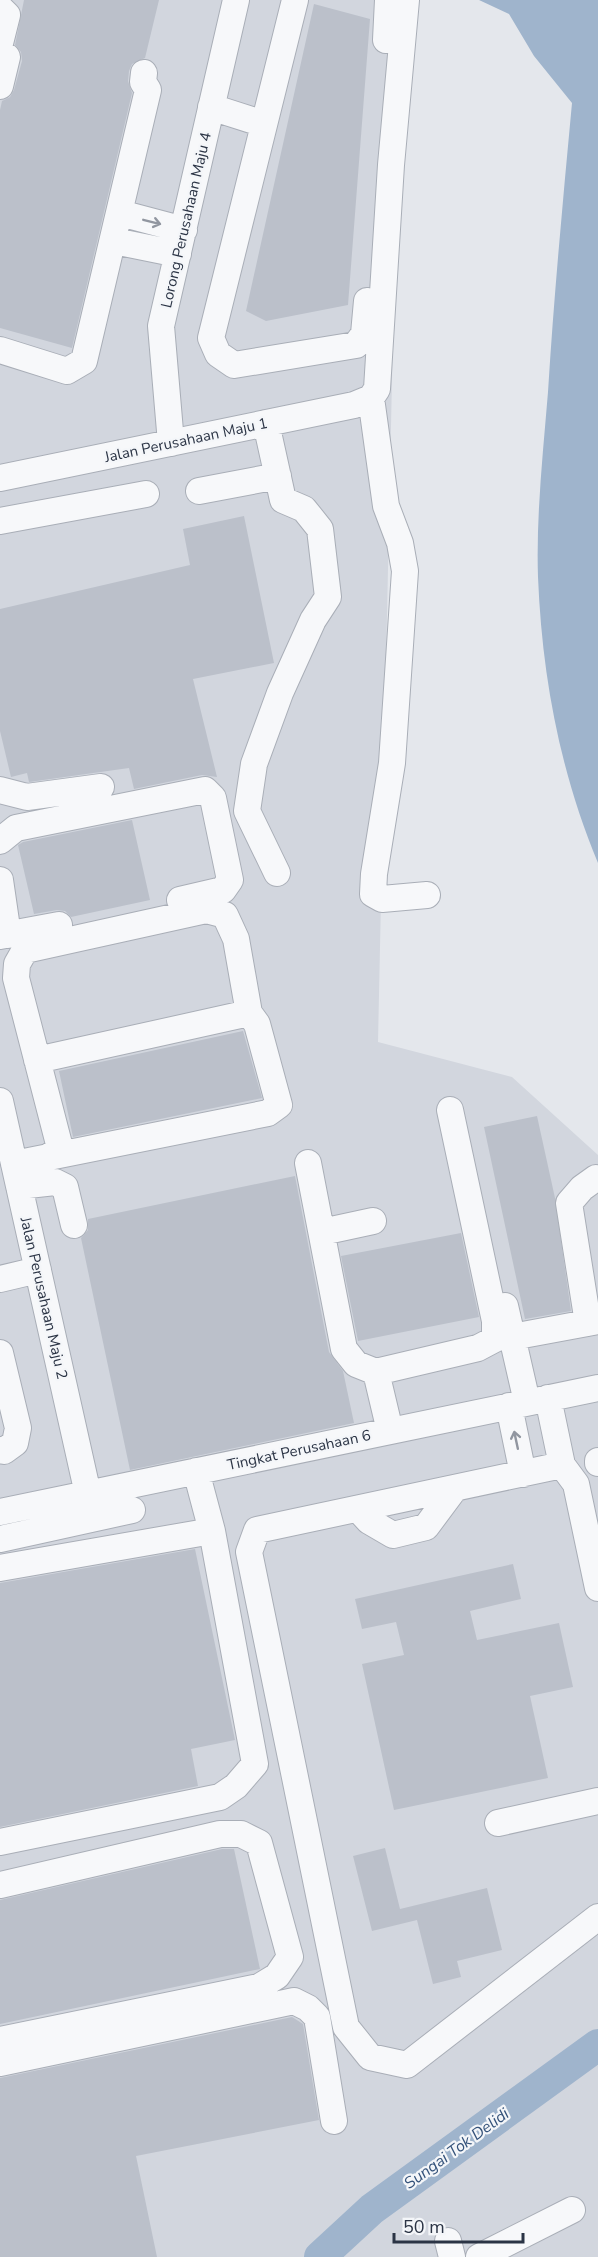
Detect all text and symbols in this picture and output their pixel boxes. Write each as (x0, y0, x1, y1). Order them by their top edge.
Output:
street label: Lorong Perusahaan Maju 4 (156, 130, 216, 310)
one-way arrow (142, 216, 161, 228)
street label: Jalan Perusahaan Maju 1 (102, 413, 269, 467)
street label: Jalan Perusahaan Maju 2 (15, 1214, 72, 1381)
street label: Tingkat Perusahaan 6 (225, 1425, 373, 1475)
one-way arrow (510, 1430, 522, 1449)
water label: Sungai Tok Delidi (400, 2103, 514, 2194)
scale bar (394, 2206, 523, 2244)
text: 50 m (403, 2215, 445, 2239)

